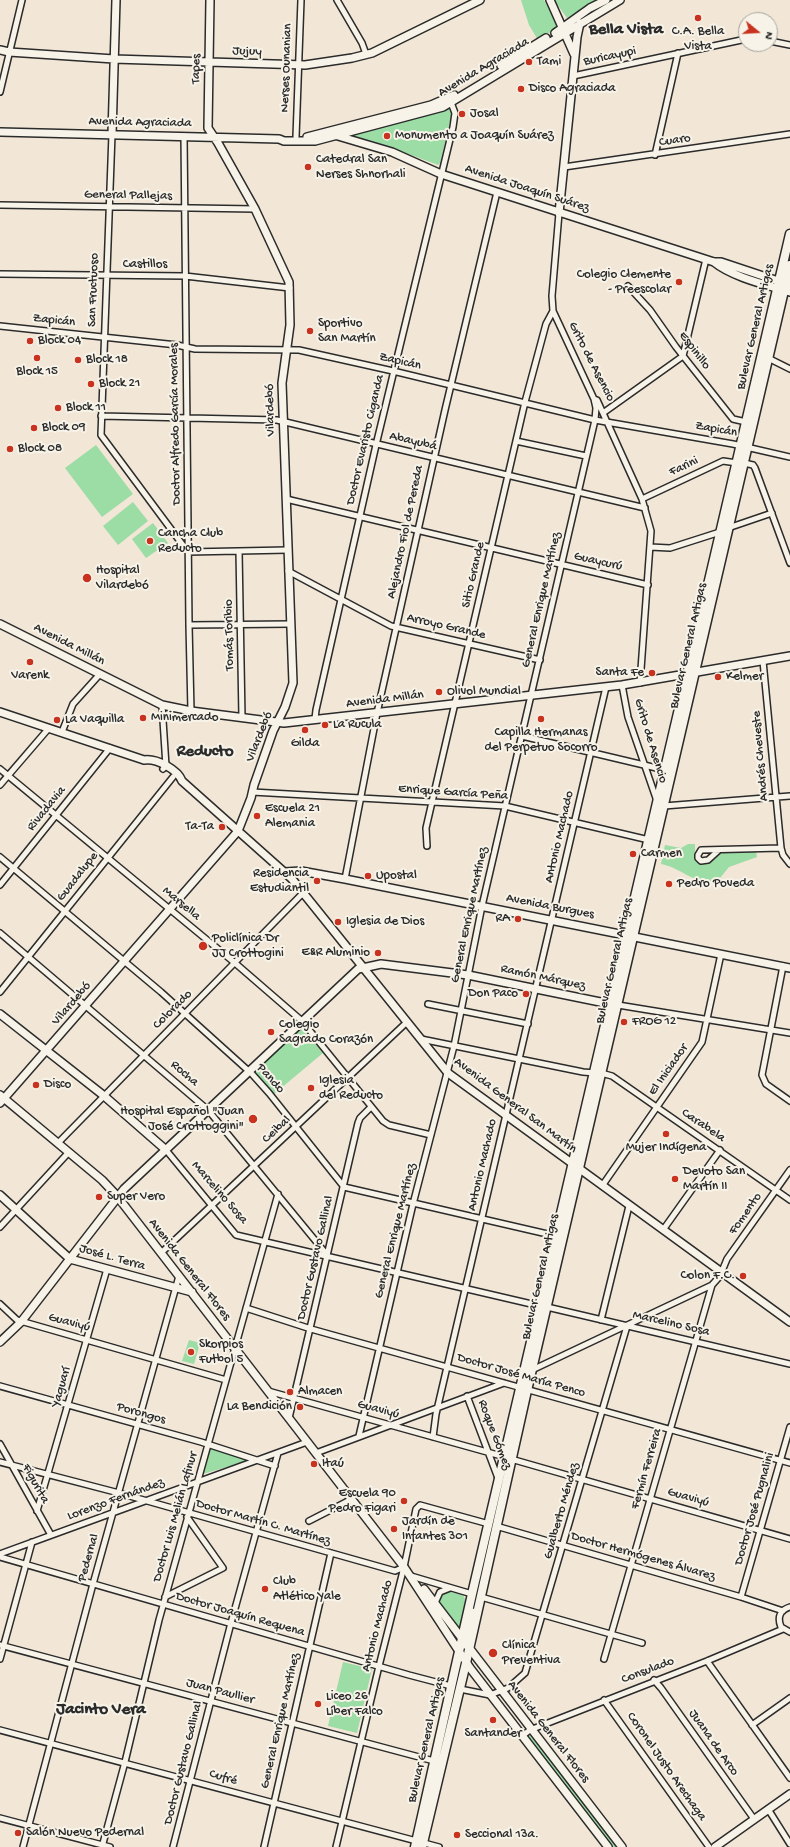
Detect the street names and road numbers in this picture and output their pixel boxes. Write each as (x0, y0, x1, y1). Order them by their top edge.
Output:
street label: Nerses Ounanian (278, 23, 296, 113)
street label: Avenida Agraciada (436, 35, 532, 101)
street label: Jujuy (232, 44, 262, 60)
street label: Buricayupi (582, 44, 638, 70)
street label: Tapes (189, 54, 205, 84)
street label: Avenida Agraciada (88, 114, 192, 132)
street label: Cuaro (658, 131, 692, 151)
street label: Avenida Joaquín Suárez (463, 161, 591, 217)
street label: General Pallejas (84, 187, 172, 205)
street label: San Fructuoso (85, 253, 103, 327)
street label: Castillos (123, 257, 167, 273)
street label: Bulevar General Artigas (734, 263, 778, 391)
street label: Zapicán (32, 311, 76, 331)
street label: Grito de Asencio (564, 319, 618, 405)
street label: Espinillo (675, 329, 713, 373)
street label: Doctor Alfredo García Morales (167, 343, 185, 505)
street label: Zapicán (377, 350, 423, 374)
street label: Doctor Evaristo Ciganda (343, 373, 389, 507)
street label: Vilardebó (263, 384, 279, 436)
street label: Zapicán (694, 419, 738, 441)
street label: Abayubá (388, 429, 438, 455)
street label: Farini (667, 454, 701, 480)
street label: Alejandro Fiol de Pereda (384, 464, 428, 600)
street label: General Enrique Martínez (519, 531, 565, 669)
street label: Sitio Grande (459, 540, 489, 610)
street label: Guaycurú (572, 549, 624, 575)
street label: Bulevar General Artigas (667, 582, 711, 710)
street label: Tomás Toribio (222, 599, 238, 671)
street label: Arroyo Grande (405, 610, 487, 644)
street label: Avenida Millán (31, 620, 107, 670)
street label: Avenida Millán (345, 688, 425, 712)
street label: Grito de Asencio (630, 697, 670, 785)
street label: Vilardebó (243, 710, 277, 764)
street label: Andrés Cheveste (749, 710, 773, 802)
street label: Enrique García Peña (397, 781, 509, 805)
street label: Rivadavia (24, 783, 70, 835)
street label: Antonio Machado (542, 789, 578, 885)
street label: General Enrique Martínez (448, 846, 492, 984)
street label: Guadalupe (54, 849, 102, 905)
street label: Marsella (159, 883, 203, 925)
street label: Avenida Burgues (505, 891, 595, 923)
street label: Bulevar General Artigas (593, 897, 637, 1025)
street label: Ramón Márquez (499, 961, 587, 995)
street label: Vilardebó (49, 979, 95, 1029)
street label: Colorado (150, 987, 196, 1033)
street label: El Iniciador (646, 1041, 692, 1099)
street label: Avenida General San Martín (450, 1055, 580, 1157)
street label: Rocha (167, 1058, 201, 1090)
street label: Pando (253, 1061, 287, 1097)
street label: Carabela (678, 1106, 728, 1146)
street label: Ceibal (259, 1113, 295, 1147)
street label: Antonio Machado (465, 1117, 501, 1213)
street label: Marcelino Sosa (187, 1158, 251, 1228)
street label: General Enrique Martínez (372, 1162, 420, 1300)
street label: Fomento (726, 1190, 766, 1238)
street label: Doctor Gustavo Gallinal (294, 1194, 338, 1322)
street label: Bulevar General Artigas (519, 1213, 563, 1341)
street label: Avenida General Flores (144, 1216, 234, 1324)
street label: José L. Terra (77, 1241, 147, 1275)
street label: Marcelino Sosa (631, 1308, 711, 1340)
street label: Guaviyú (46, 1310, 92, 1336)
street label: Doctor José María Penco (455, 1350, 587, 1402)
street label: Yaguarí (49, 1365, 75, 1409)
street label: Guaviyú (355, 1397, 401, 1423)
street label: Roque Gómez (473, 1398, 515, 1472)
street label: Porongos (115, 1400, 167, 1428)
street label: Fermín Ferreira (628, 1427, 666, 1511)
street label: Doctor Luis Melián Lafinur (150, 1450, 202, 1584)
street label: Doctor José Pugnalini (731, 1451, 779, 1567)
street label: Figurita (18, 1461, 52, 1507)
street label: Gualberto Méndez (541, 1461, 583, 1561)
street label: Lorenzo Fernández (65, 1475, 167, 1525)
street label: Guaviyú (665, 1485, 711, 1511)
street label: Doctor Martín C. Martínez (194, 1496, 332, 1550)
street label: Doctor Hermógenes Álvarez (569, 1529, 717, 1585)
street label: Pedernal (75, 1532, 103, 1584)
street label: Antonio Machado (359, 1579, 397, 1673)
street label: Doctor Joaquín Requena (174, 1589, 306, 1641)
street label: General Enrique Martínez (258, 1652, 304, 1790)
street label: Consulado (619, 1654, 677, 1688)
street label: Juan Paullier (184, 1675, 256, 1709)
street label: Bulevar General Artigas (405, 1676, 449, 1804)
street label: Avenida General Flores (503, 1678, 593, 1786)
street label: Doctor Gustavo Gallinal (161, 1700, 207, 1826)
street label: Juana de Arco (684, 1707, 742, 1779)
street label: Coronel Justo Arechaga (623, 1710, 709, 1824)
street label: Cufré (207, 1767, 239, 1789)

